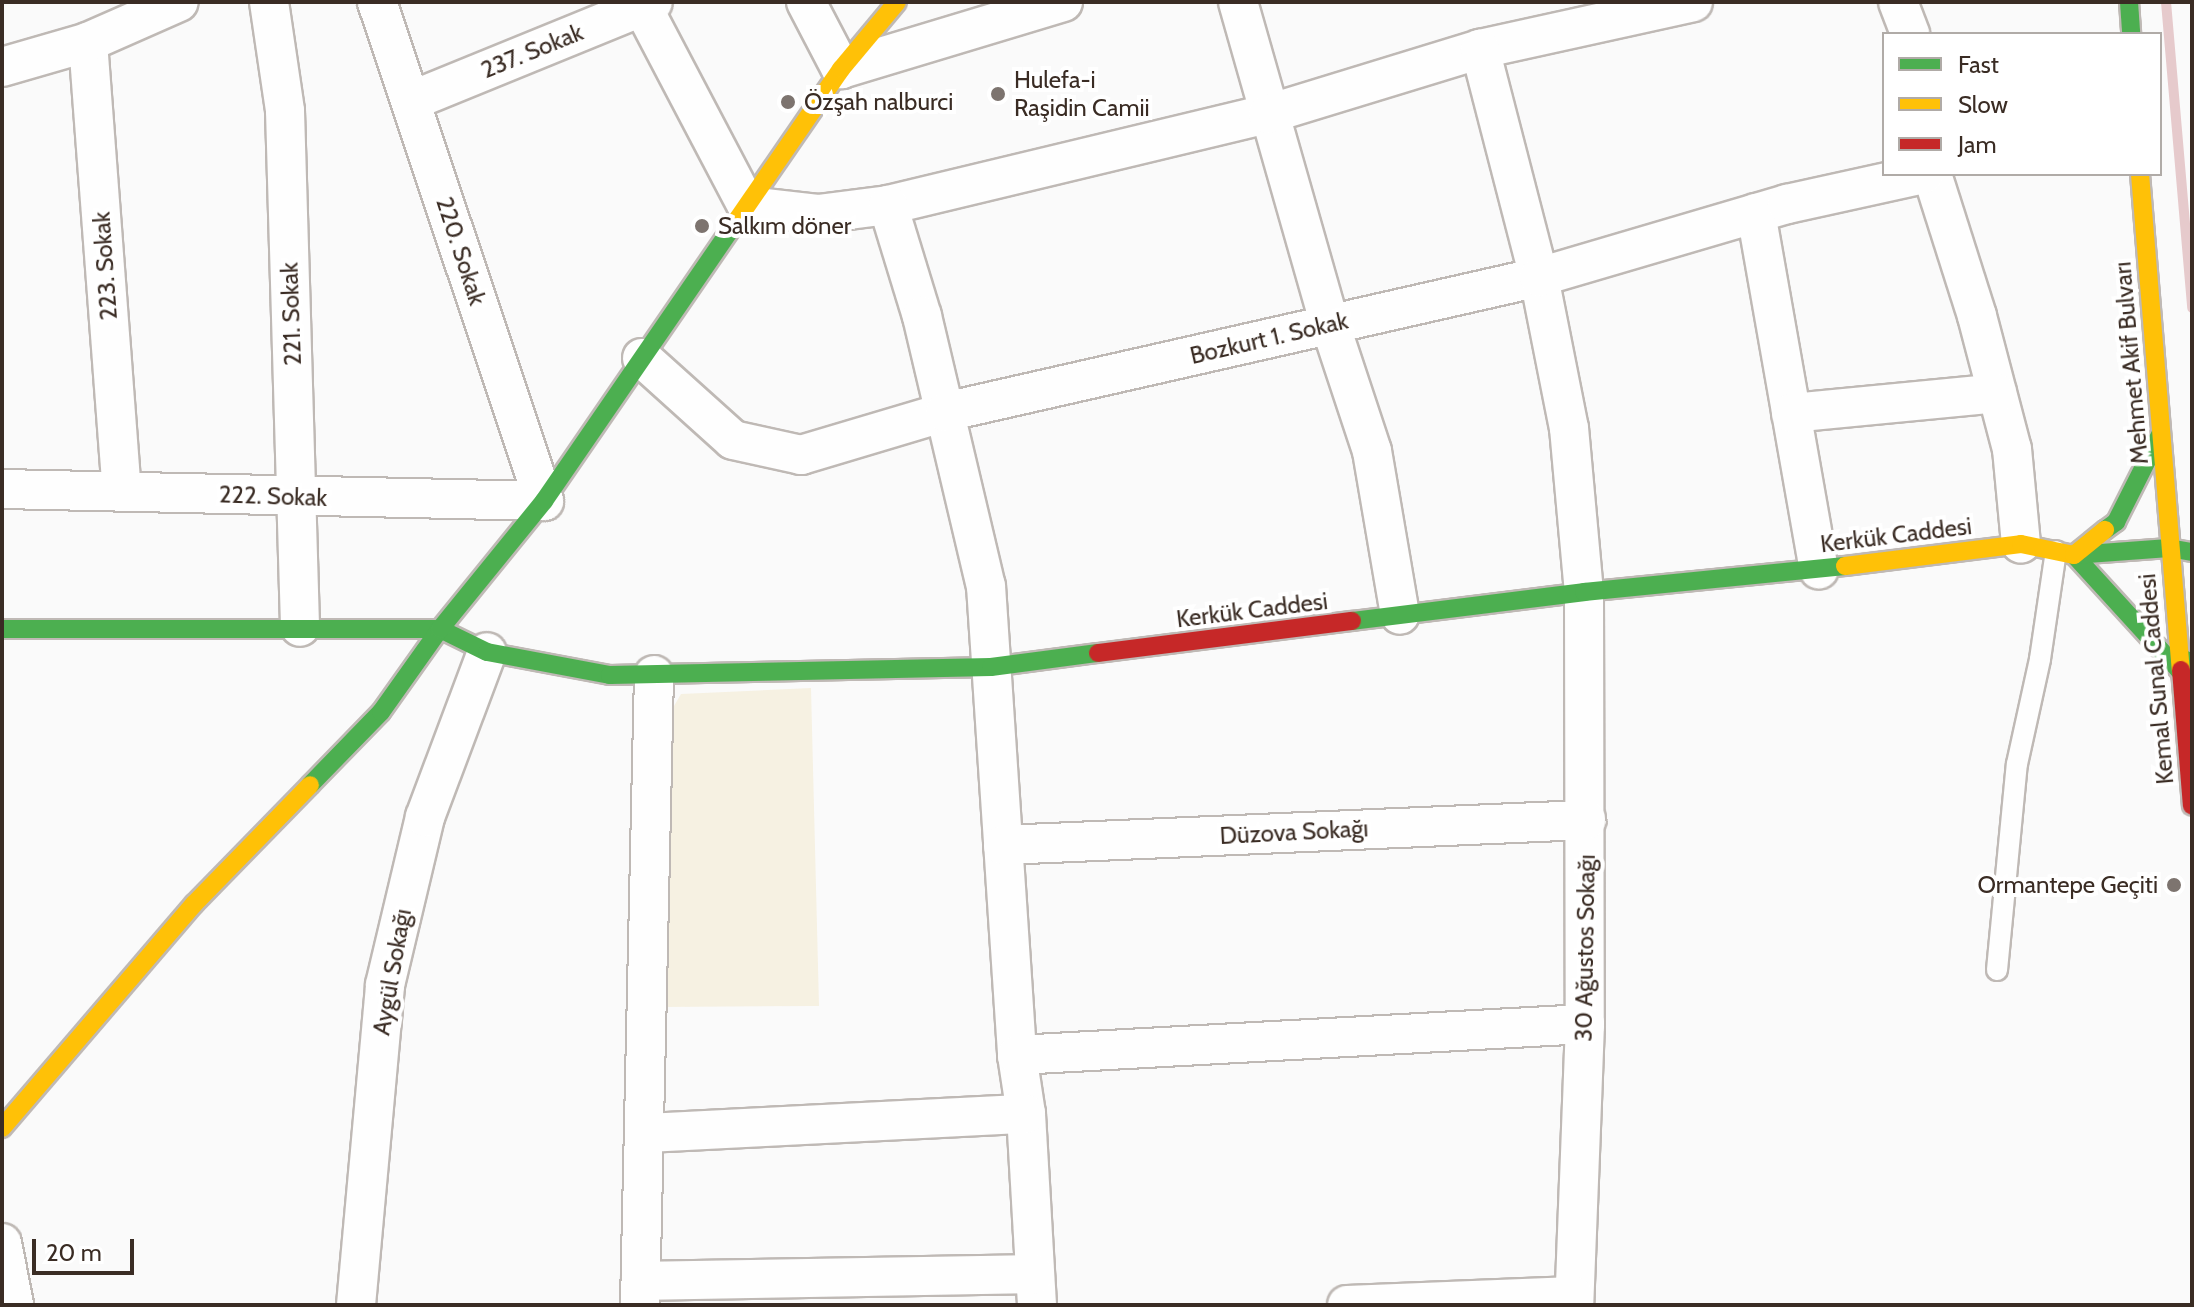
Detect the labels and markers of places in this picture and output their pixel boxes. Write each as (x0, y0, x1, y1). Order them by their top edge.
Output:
place label: Hulefa-i Raşidin Camii (1014, 66, 1150, 122)
marker: Hulefa-i Raşidin Camii (989, 85, 1007, 103)
place label: Özşah nalburci (804, 88, 953, 116)
marker: Özşah nalburci (779, 93, 797, 111)
place label: Salkım döner (718, 212, 851, 240)
marker: Salkım döner (693, 217, 711, 235)
place label: Ormantepe Geçiti (1978, 871, 2158, 899)
marker: Ormantepe Geçiti (2165, 876, 2183, 894)

